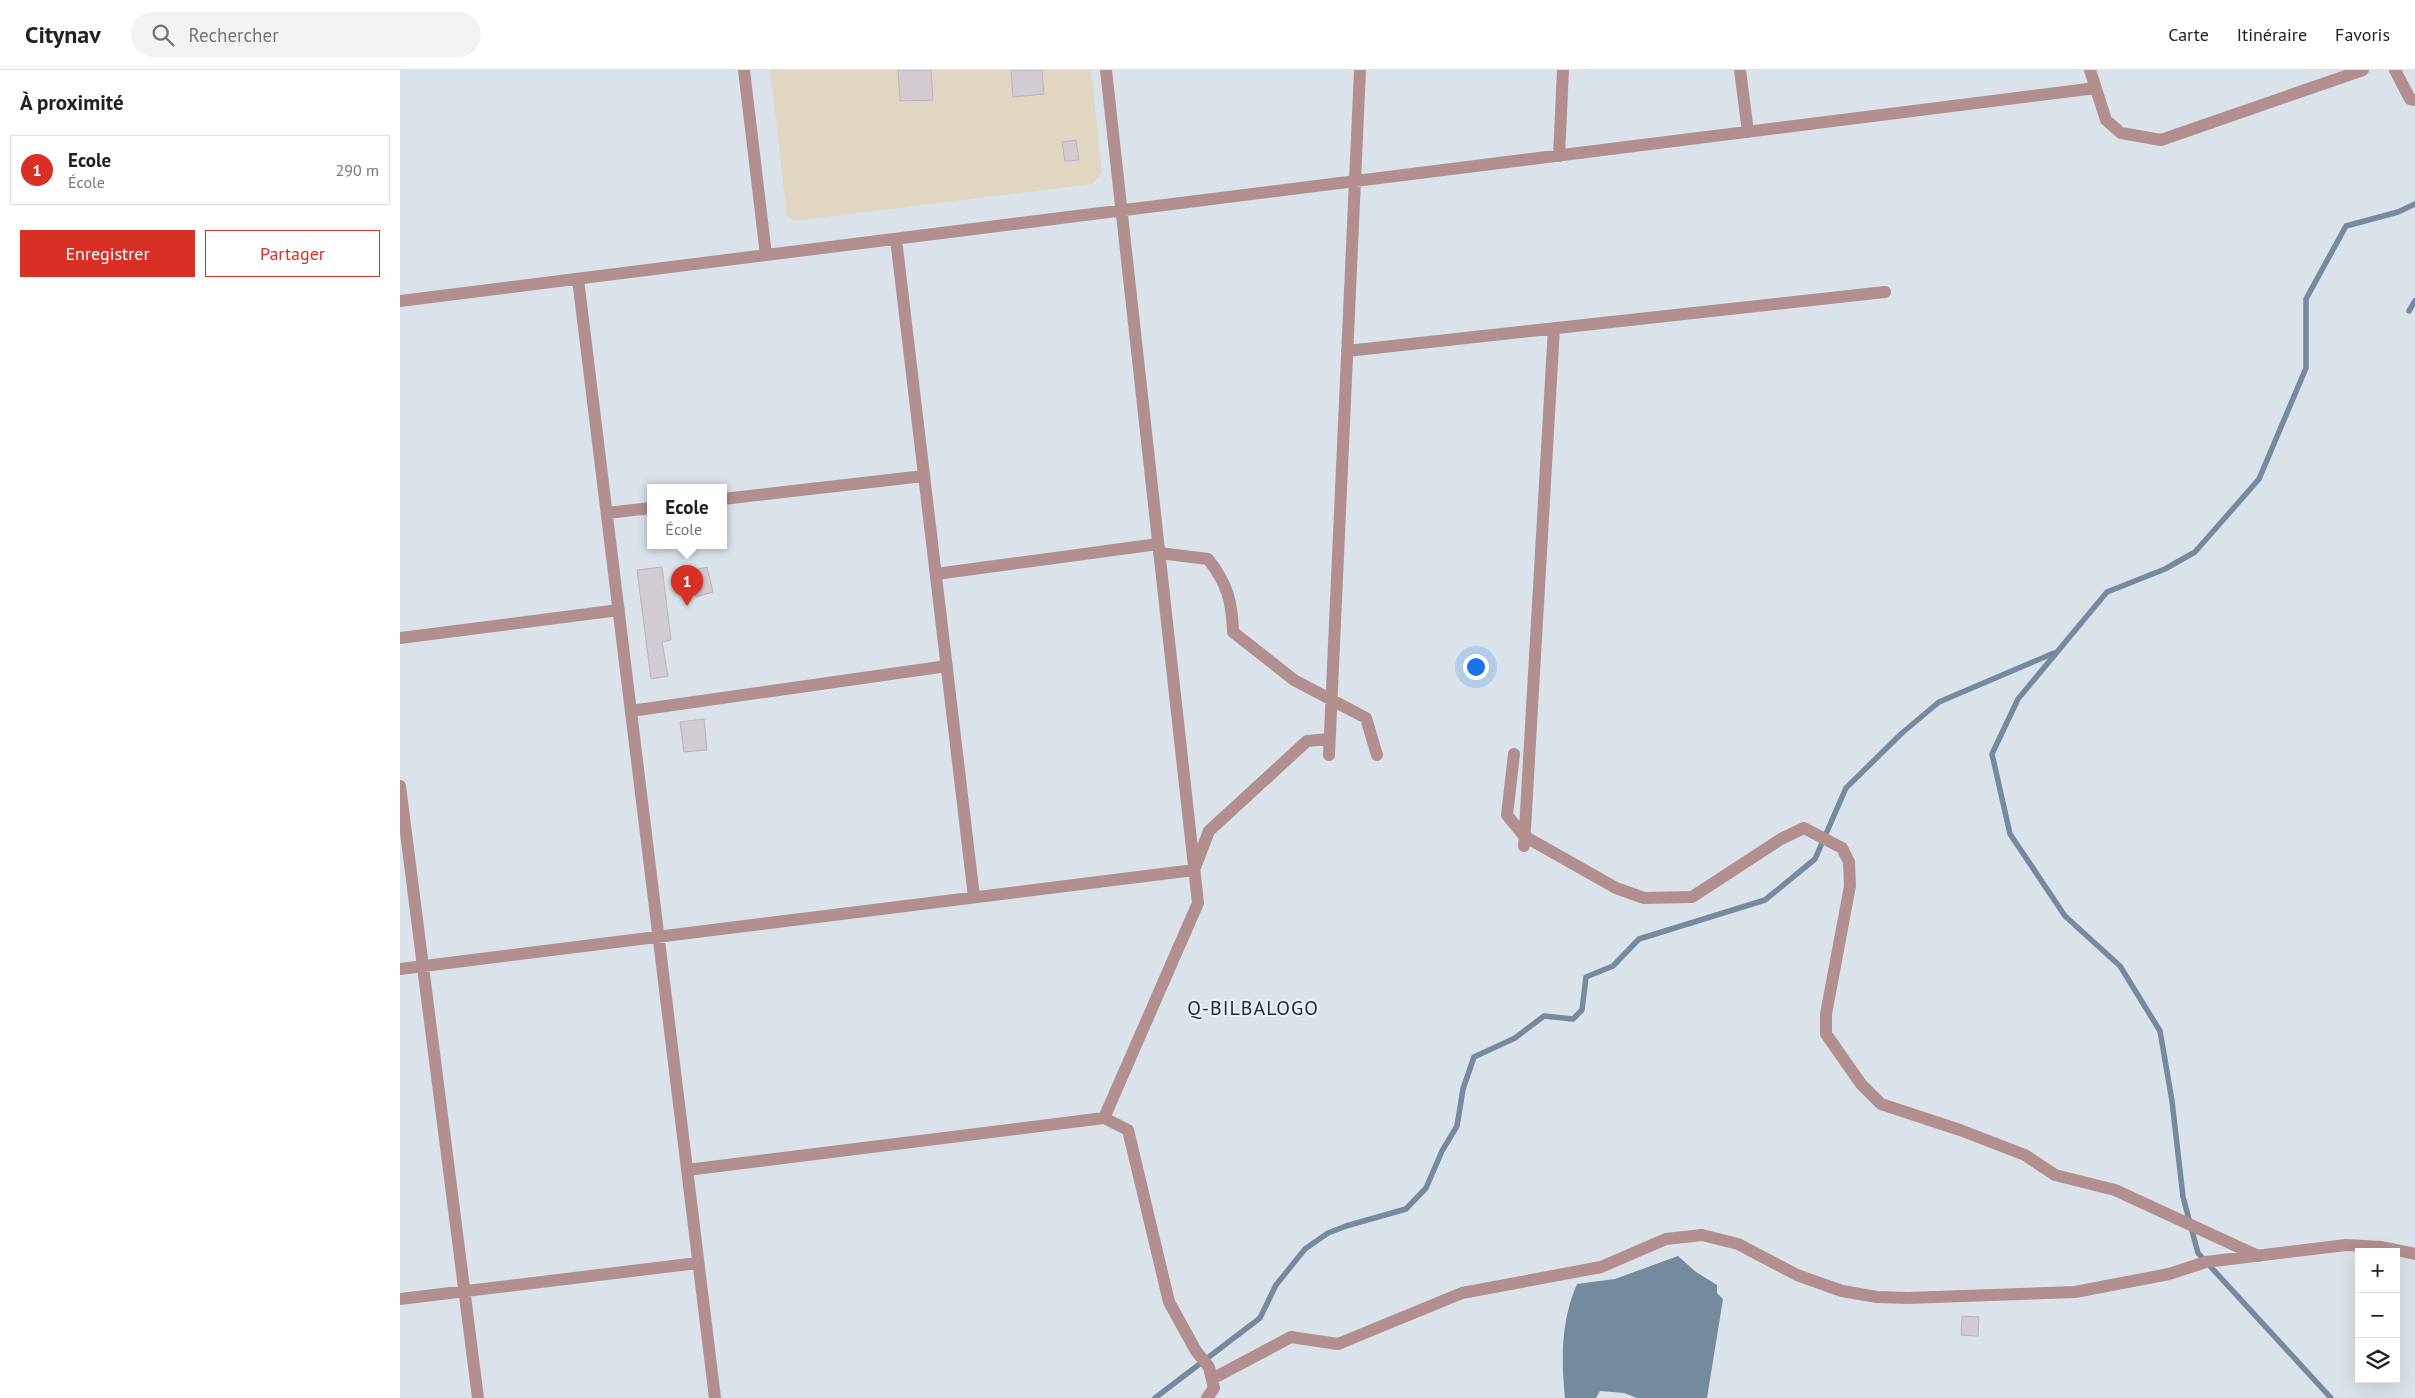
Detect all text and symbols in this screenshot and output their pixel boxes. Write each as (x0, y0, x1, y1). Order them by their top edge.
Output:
search box (131, 12, 481, 57)
text: Citynav (25, 19, 101, 50)
icon: search (149, 21, 177, 49)
text: Rechercher (189, 23, 279, 47)
text: Carte (2168, 23, 2209, 46)
text: Itinéraire (2237, 23, 2307, 46)
text: Favoris (2335, 23, 2390, 46)
text: À proximité (20, 89, 124, 116)
text: Ecole (68, 148, 111, 172)
text: 1 (32, 160, 42, 180)
text: 290 m (336, 160, 379, 180)
text: École (68, 172, 105, 192)
button: Enregistrer (20, 230, 195, 277)
button: Partager (205, 230, 380, 277)
popup (647, 484, 727, 549)
text: Ecole (665, 495, 709, 519)
text: École (665, 519, 702, 539)
pin: 1 (671, 565, 703, 606)
your location (1463, 654, 1489, 680)
district label: Q-BILBALOGO (1187, 995, 1319, 1021)
map controls (2355, 1248, 2400, 1383)
button: + (2355, 1248, 2400, 1293)
button: − (2355, 1293, 2400, 1338)
button: layers (2355, 1338, 2400, 1383)

